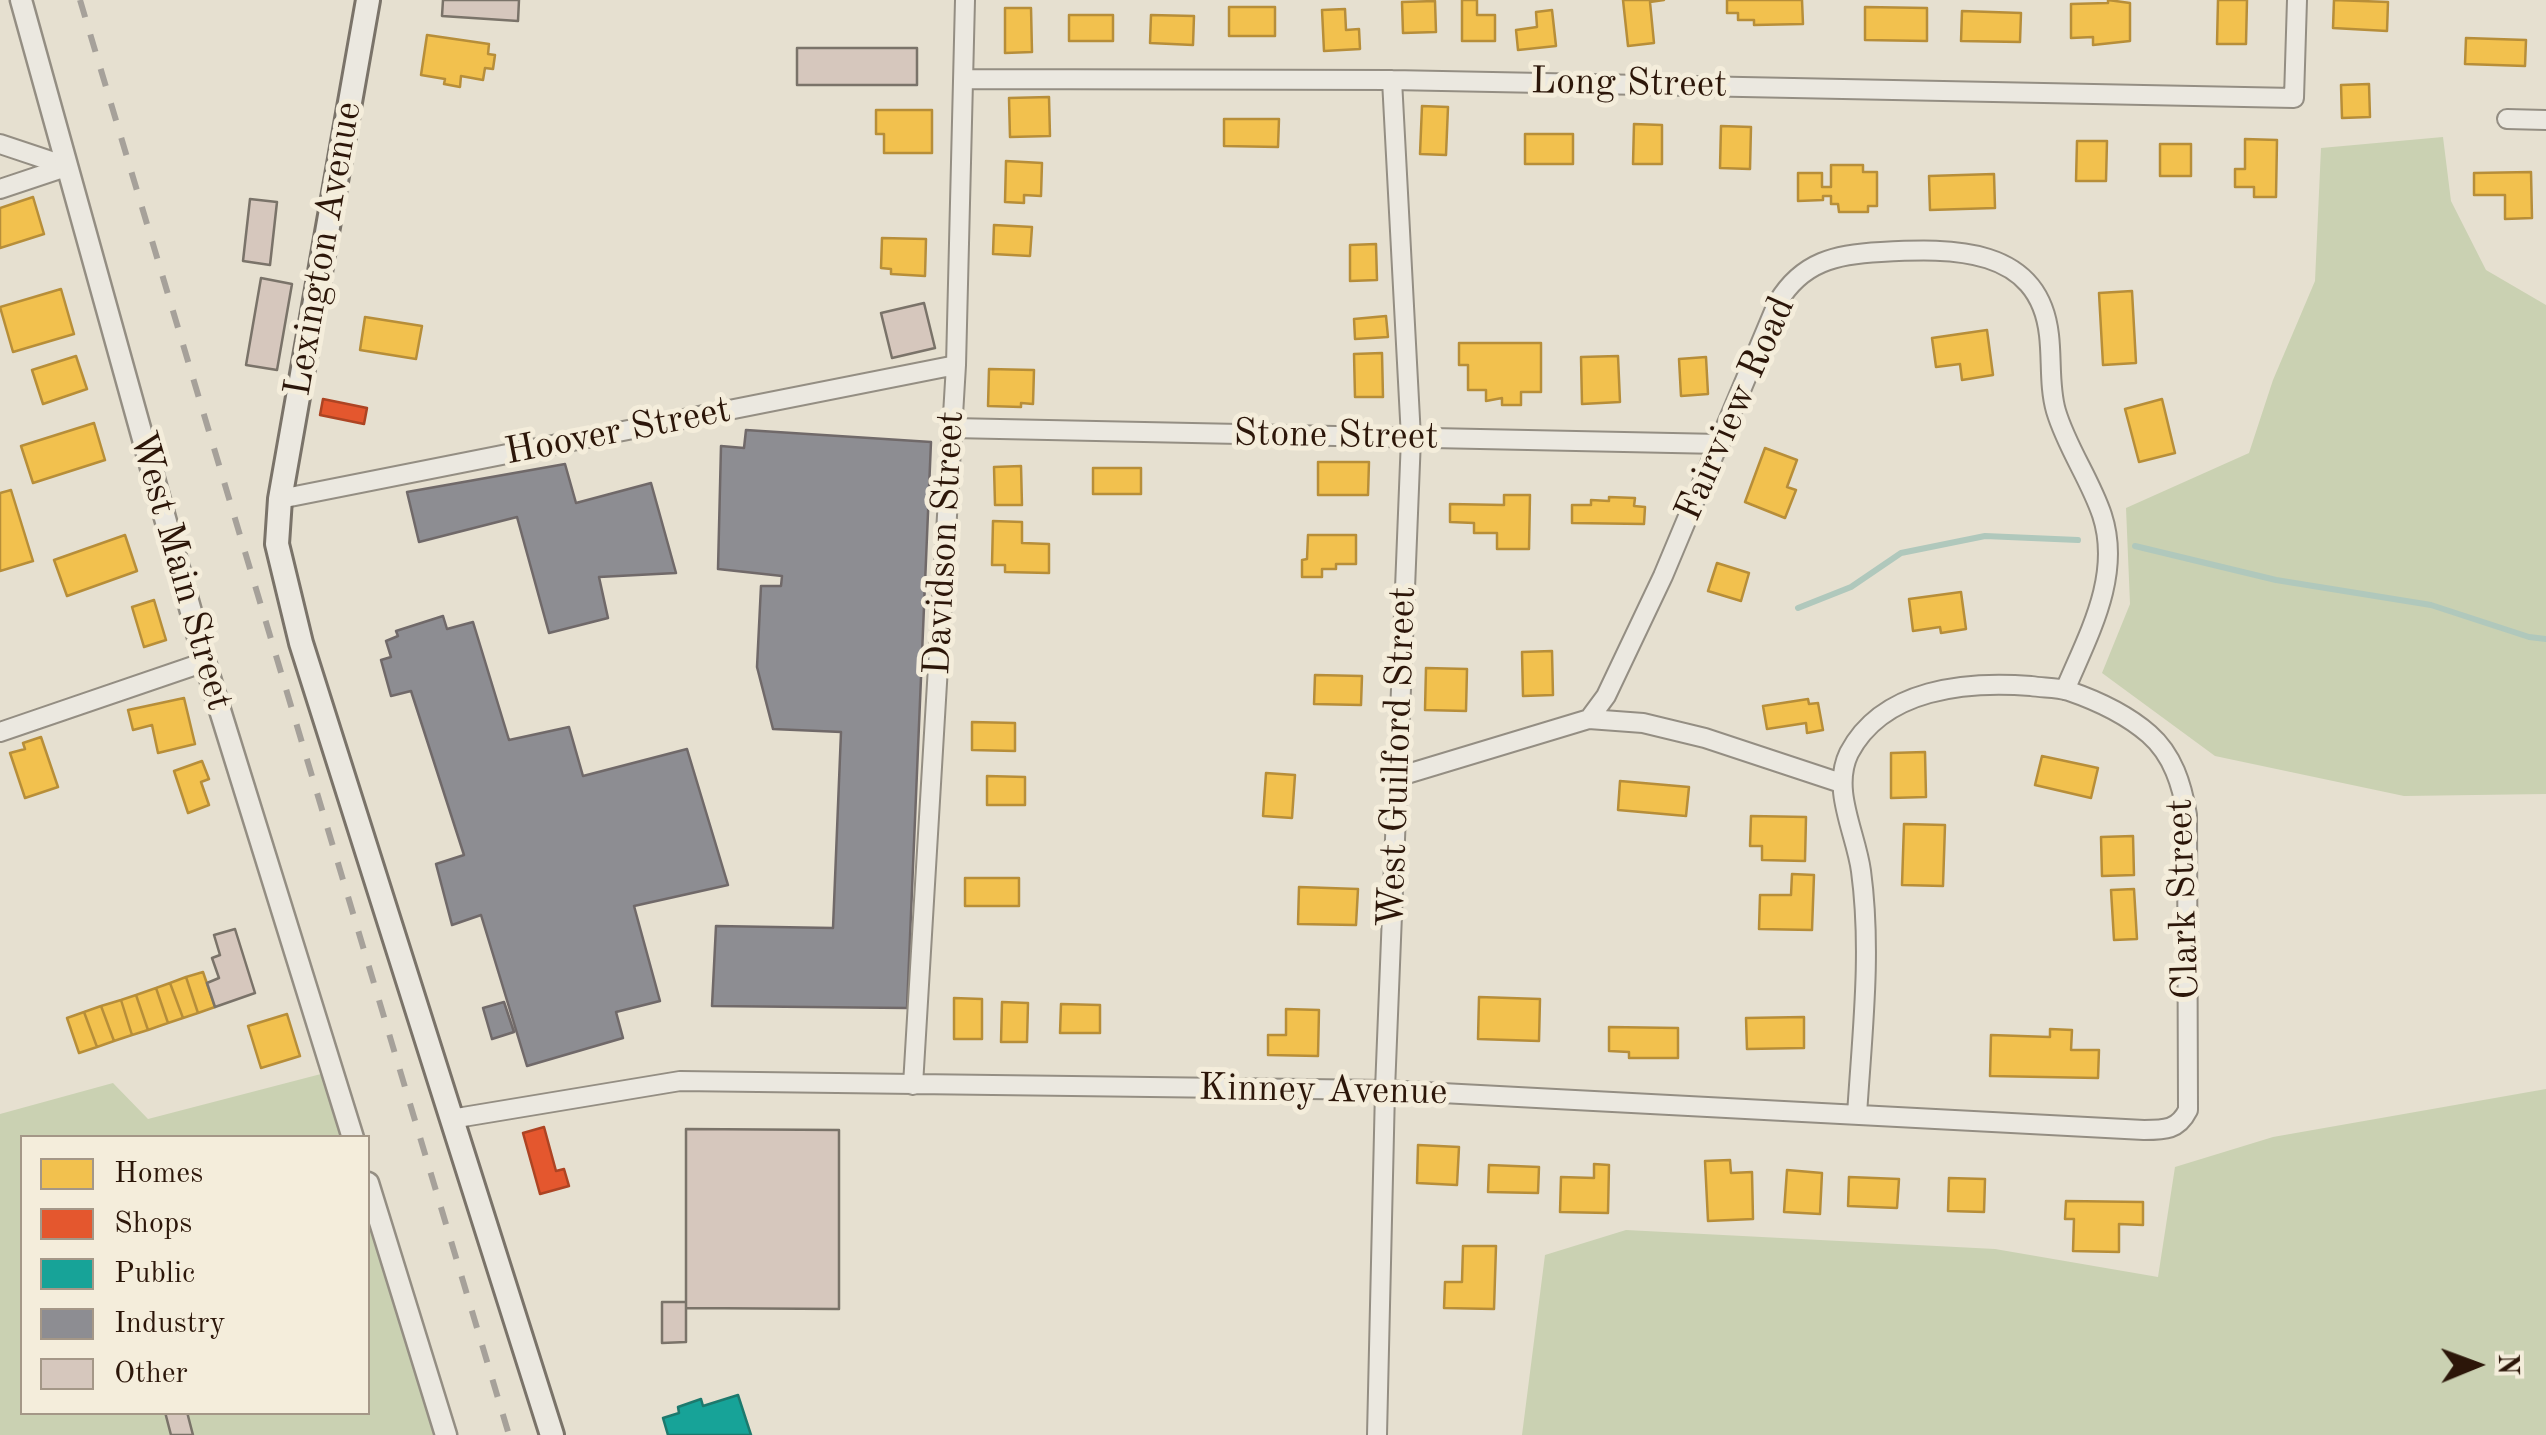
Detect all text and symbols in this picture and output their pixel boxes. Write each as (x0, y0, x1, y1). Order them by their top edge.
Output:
street label: Long Street (1530, 59, 1728, 109)
street label: Lexington Avenue (276, 98, 372, 400)
street label: Fairview Road (1666, 290, 1806, 528)
street label: Hoover Street (501, 388, 735, 476)
street label: Davidson Street (915, 410, 975, 676)
street label: Stone Street (1233, 411, 1439, 461)
street label: West Main Street (118, 426, 242, 716)
street label: West Guilford Street (1369, 586, 1427, 928)
street label: Clark Street (2158, 798, 2210, 1000)
street label: Kinney Avenue (1198, 1066, 1448, 1116)
legend (20, 1135, 370, 1415)
text: Homes (114, 1159, 203, 1189)
text: Shops (114, 1209, 192, 1239)
text: Public (114, 1259, 195, 1289)
text: Industry (114, 1309, 225, 1339)
north arrow (2426, 1315, 2526, 1415)
text: N (2492, 1354, 2520, 1375)
text: Other (114, 1359, 188, 1389)

